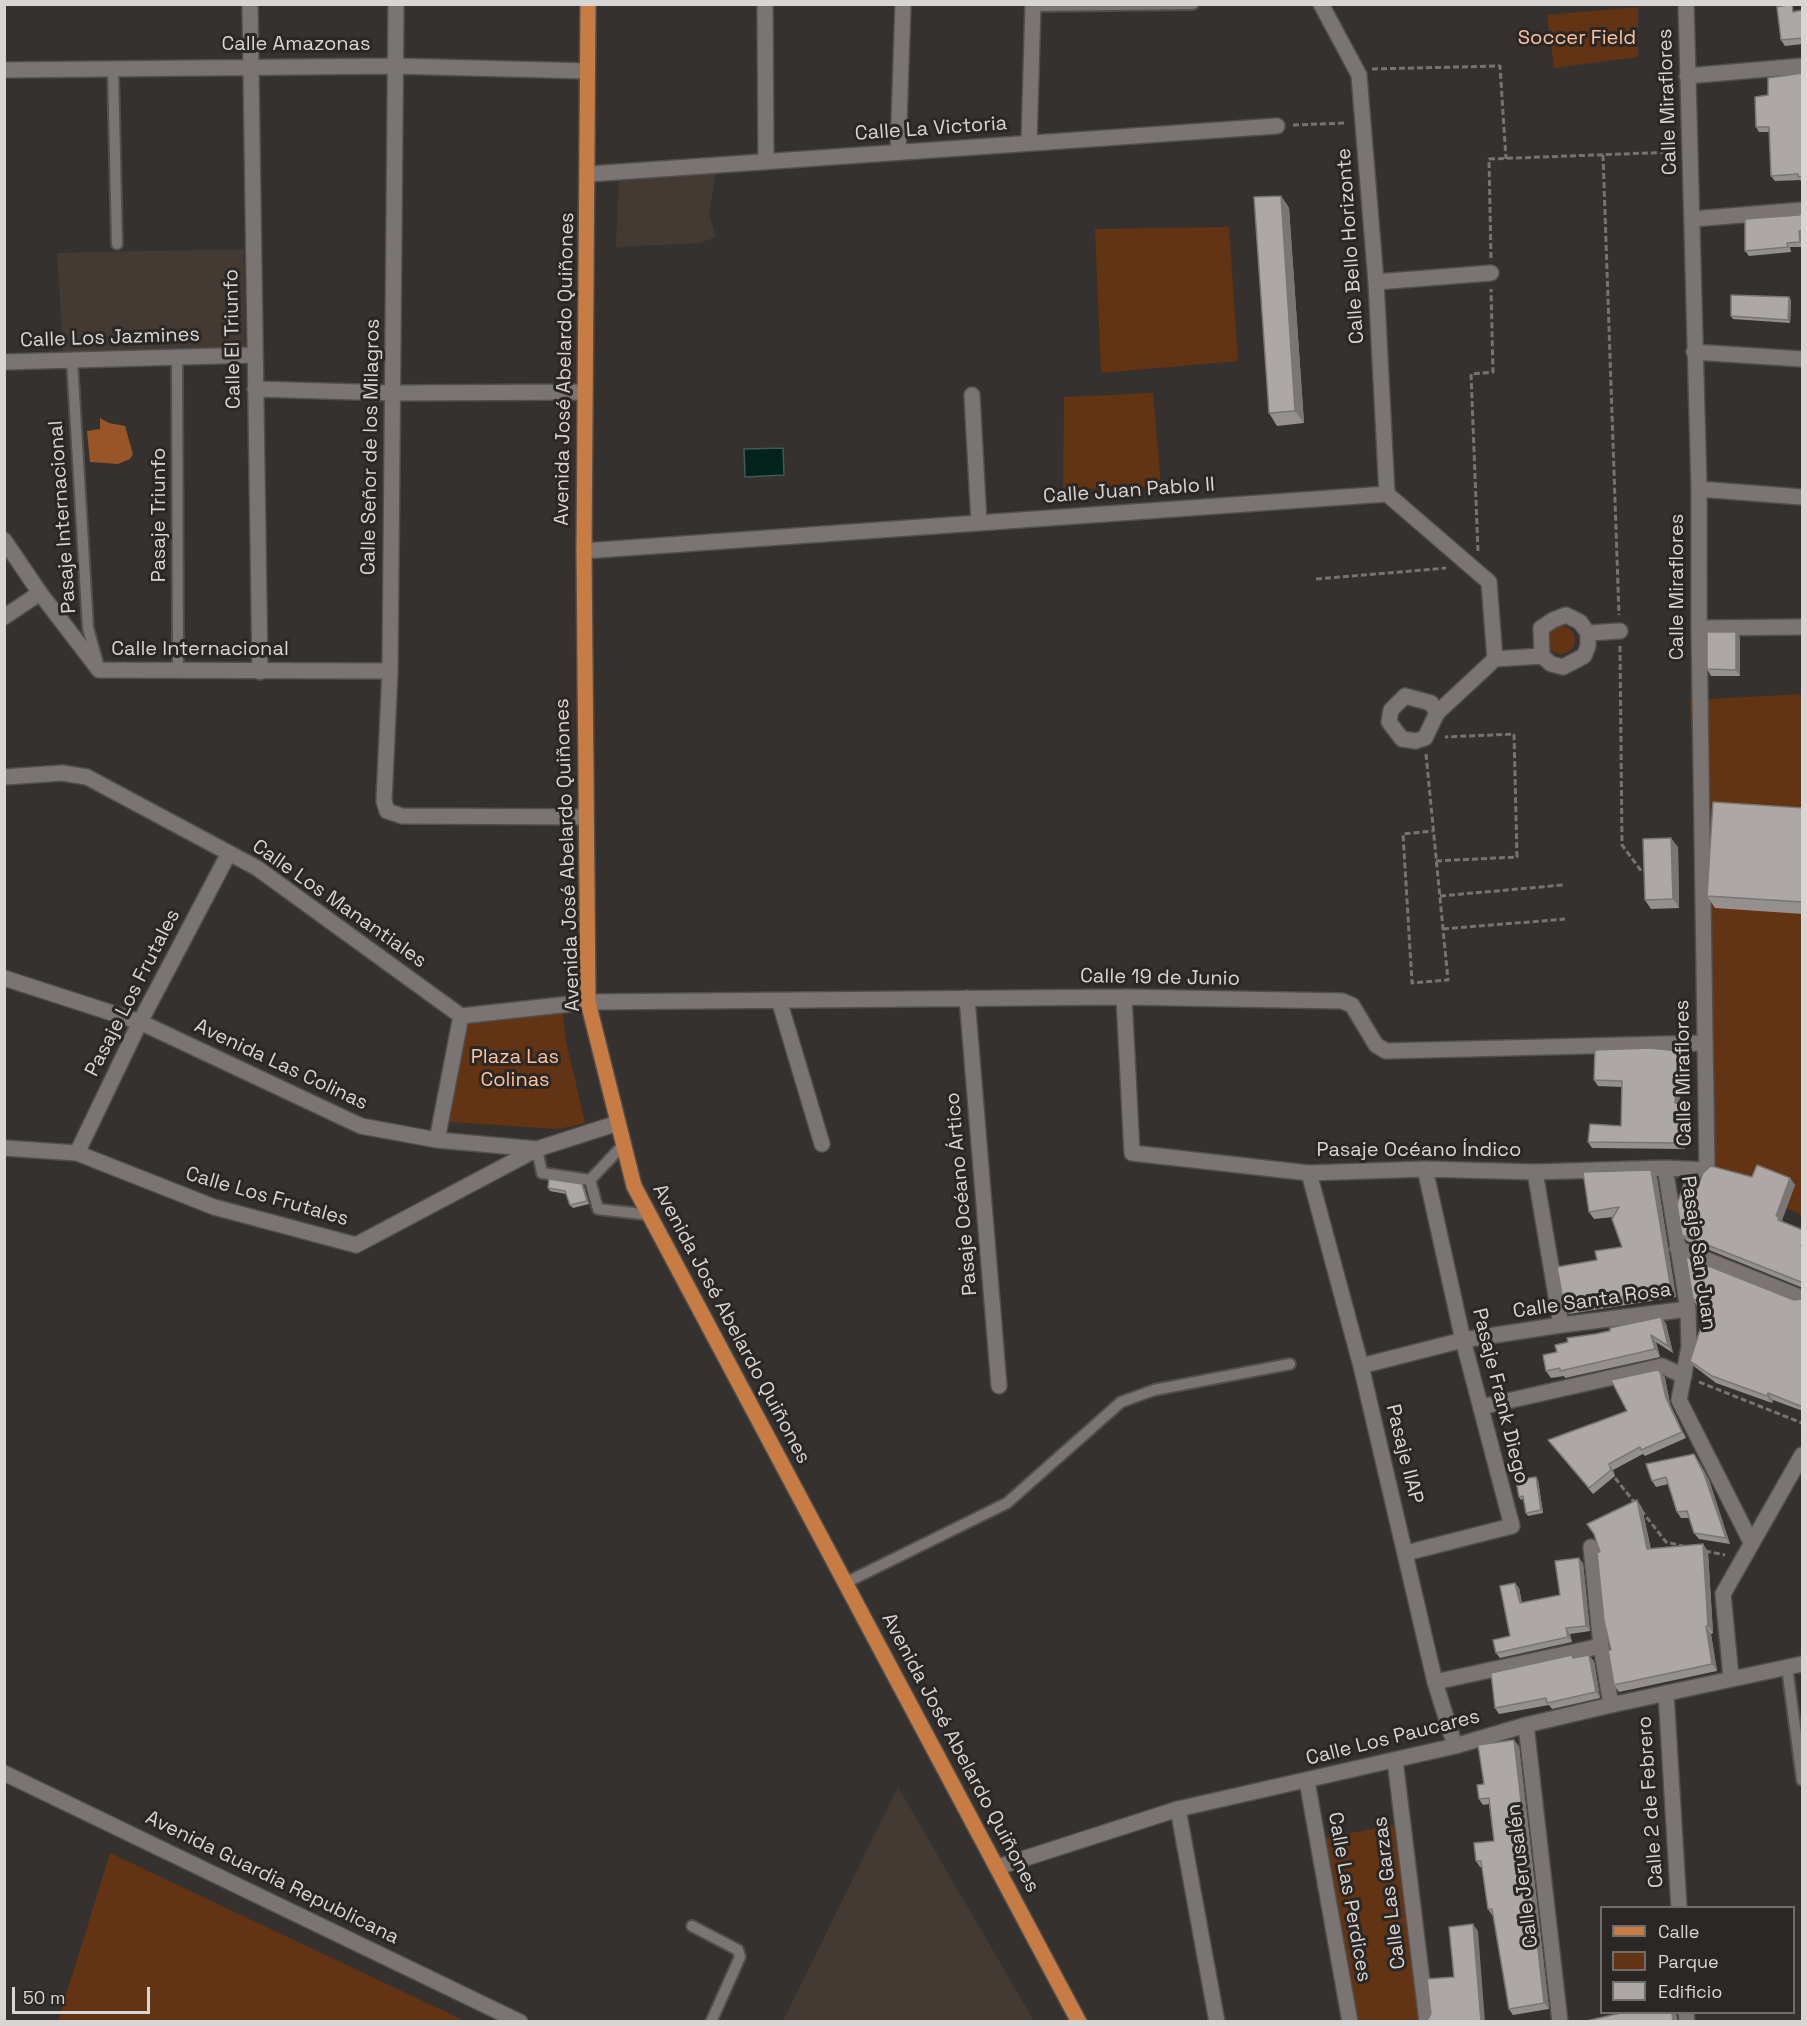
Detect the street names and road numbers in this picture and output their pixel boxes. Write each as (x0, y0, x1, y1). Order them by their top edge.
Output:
street label: Calle Miraflores (1653, 28, 1683, 176)
street label: Calle Amazonas (221, 33, 371, 57)
street label: Calle La Victoria (854, 112, 1008, 146)
street label: Calle Bello Horizonte (1332, 147, 1370, 345)
street label: Avenida José Abelardo Quiñones (550, 212, 580, 526)
street label: Calle El Triunfo (220, 269, 246, 409)
street label: Calle Señor de los Milagros (357, 319, 385, 575)
street label: Calle Los Jazmines (20, 323, 200, 353)
street label: Pasaje Internacional (44, 420, 82, 614)
street label: Pasaje Triunfo (148, 448, 172, 582)
street label: Calle Juan Pablo II (1042, 473, 1216, 509)
street label: Calle Miraflores (1666, 514, 1690, 660)
street label: Calle Internacional (111, 638, 289, 662)
street label: Avenida José Abelardo Quiñones (551, 698, 585, 1012)
street label: Calle Los Manantiales (247, 835, 431, 973)
street label: Pasaje Los Frutales (80, 905, 186, 1081)
street label: Calle 19 de Junio (1080, 965, 1240, 991)
street label: Calle Miraflores (1671, 1000, 1697, 1146)
street label: Avenida Las Colinas (191, 1014, 371, 1116)
street label: Pasaje Océano Ártico (941, 1091, 983, 1297)
street label: Pasaje Océano Índico (1317, 1139, 1521, 1163)
street label: Calle Los Frutales (183, 1162, 351, 1232)
street label: Pasaje San Juan (1675, 1174, 1721, 1332)
street label: Avenida José Abelardo Quiñones (647, 1180, 815, 1468)
street label: Calle Santa Rosa (1511, 1278, 1673, 1324)
street label: Pasaje Frank Diego (1467, 1306, 1533, 1486)
street label: Pasaje IIAP (1380, 1402, 1428, 1506)
street label: Avenida José Abelardo Quiñones (876, 1609, 1044, 1897)
street label: Calle Los Paucares (1304, 1705, 1482, 1771)
street label: Calle 2 de Febrero (1633, 1715, 1669, 1889)
street label: Calle Jerusalén (1502, 1803, 1544, 1949)
street label: Avenida Guardia Republicana (141, 1806, 403, 1950)
street label: Calle Las Perdices (1322, 1810, 1376, 1984)
street label: Calle Las Garzas (1369, 1815, 1411, 1971)

